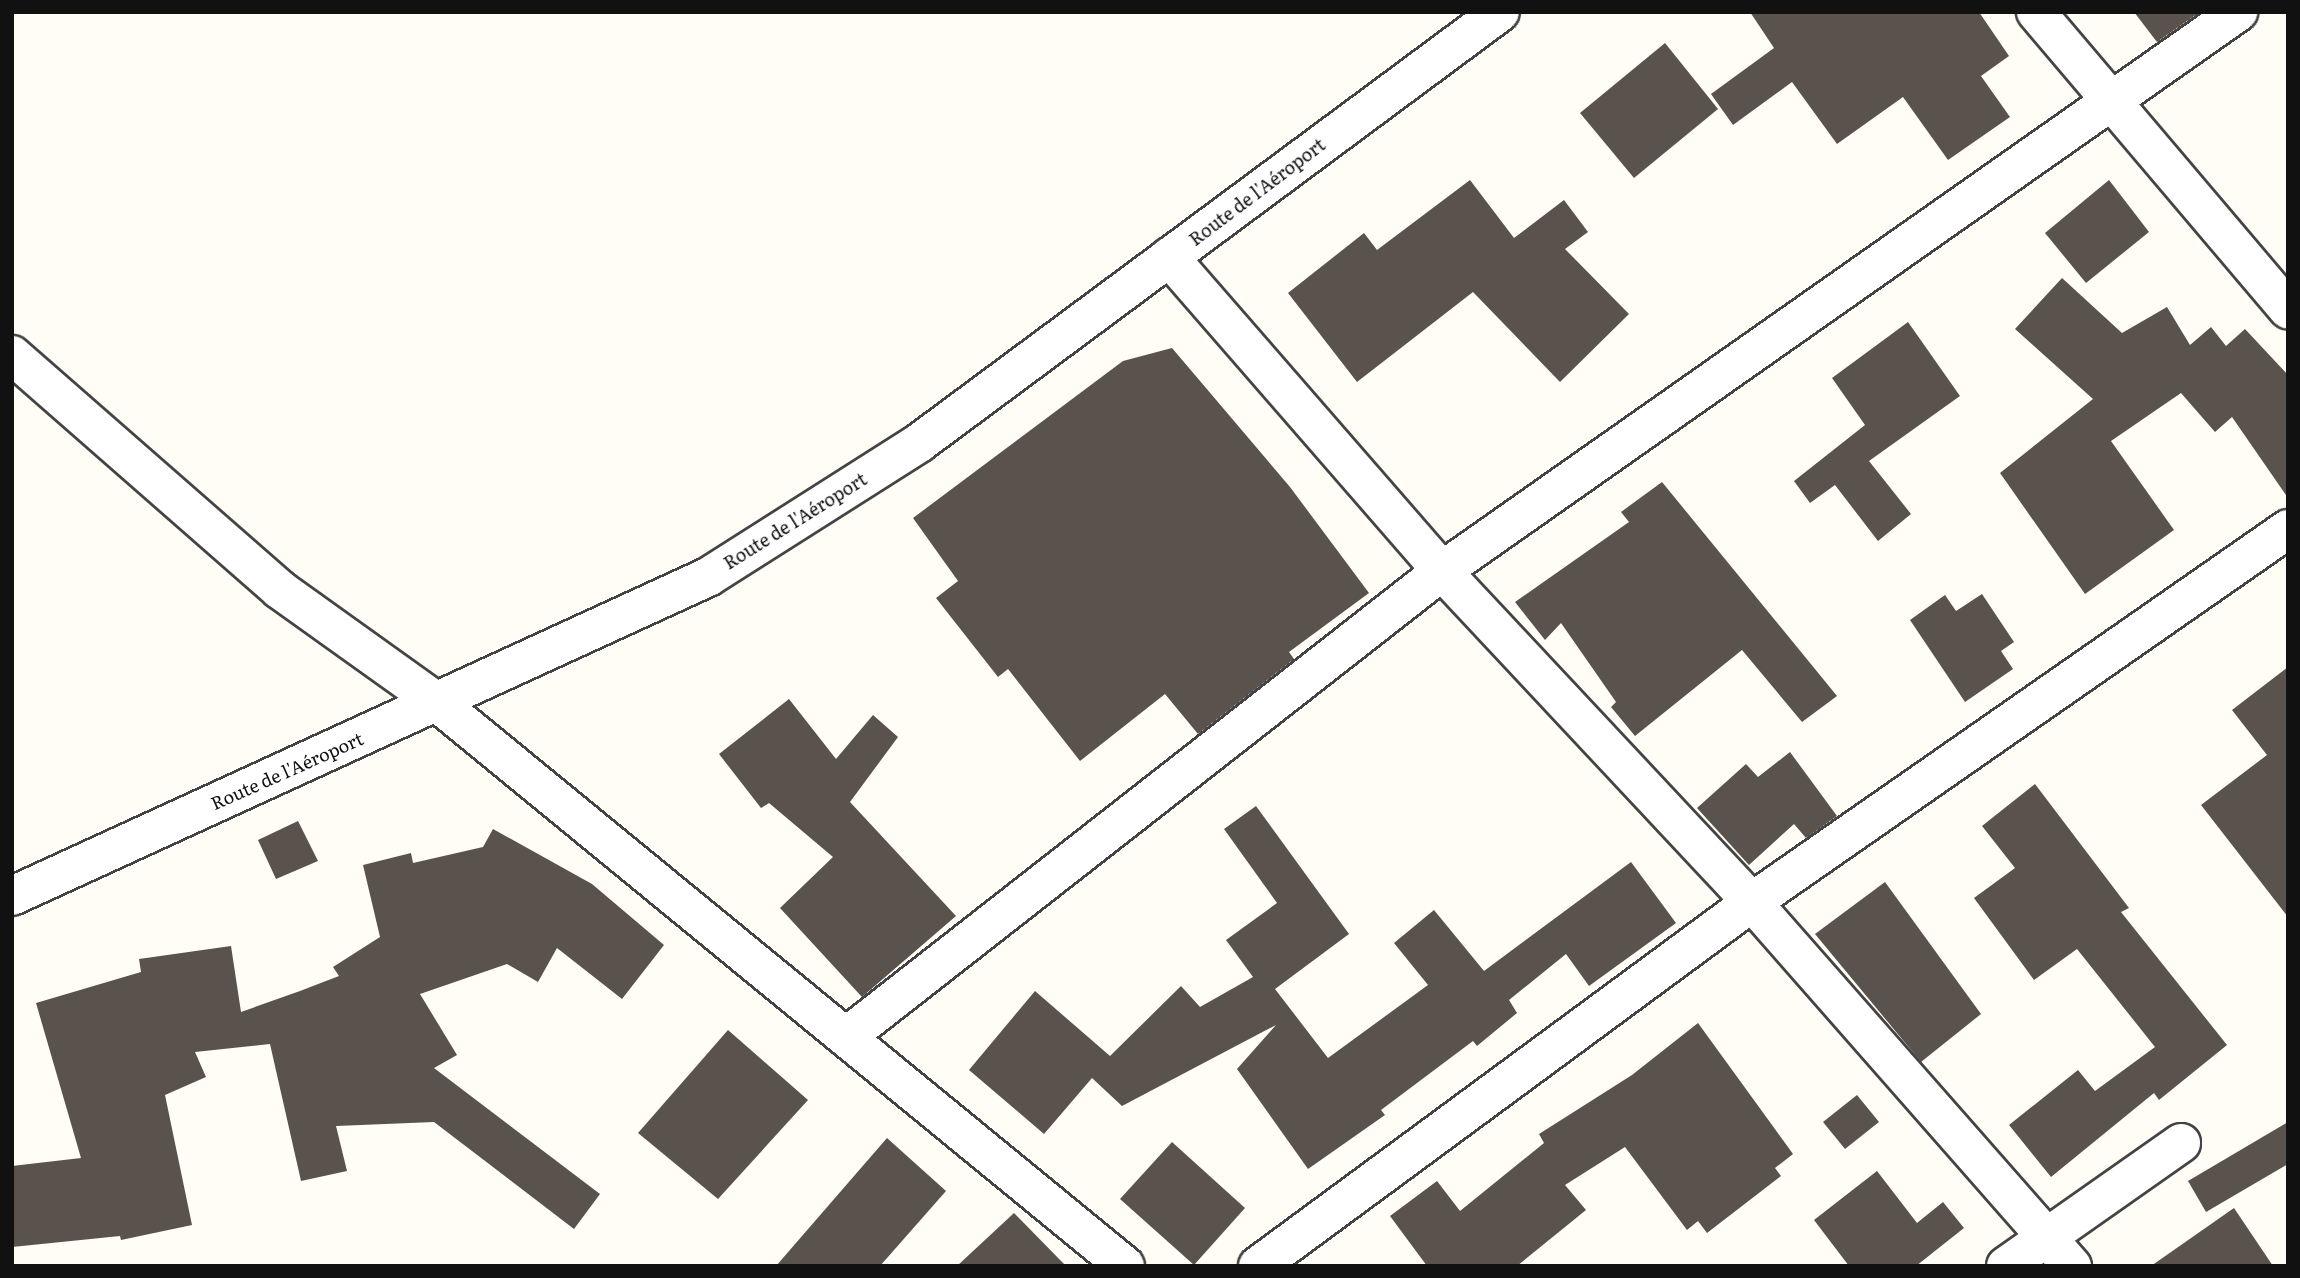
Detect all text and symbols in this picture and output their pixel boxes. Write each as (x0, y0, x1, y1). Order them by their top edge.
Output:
street label: Route de l'Aéroport (1185, 134, 1329, 250)
street label: Route de l'Aéroport (719, 468, 871, 574)
street label: Route de l'Aéroport (207, 728, 367, 814)

